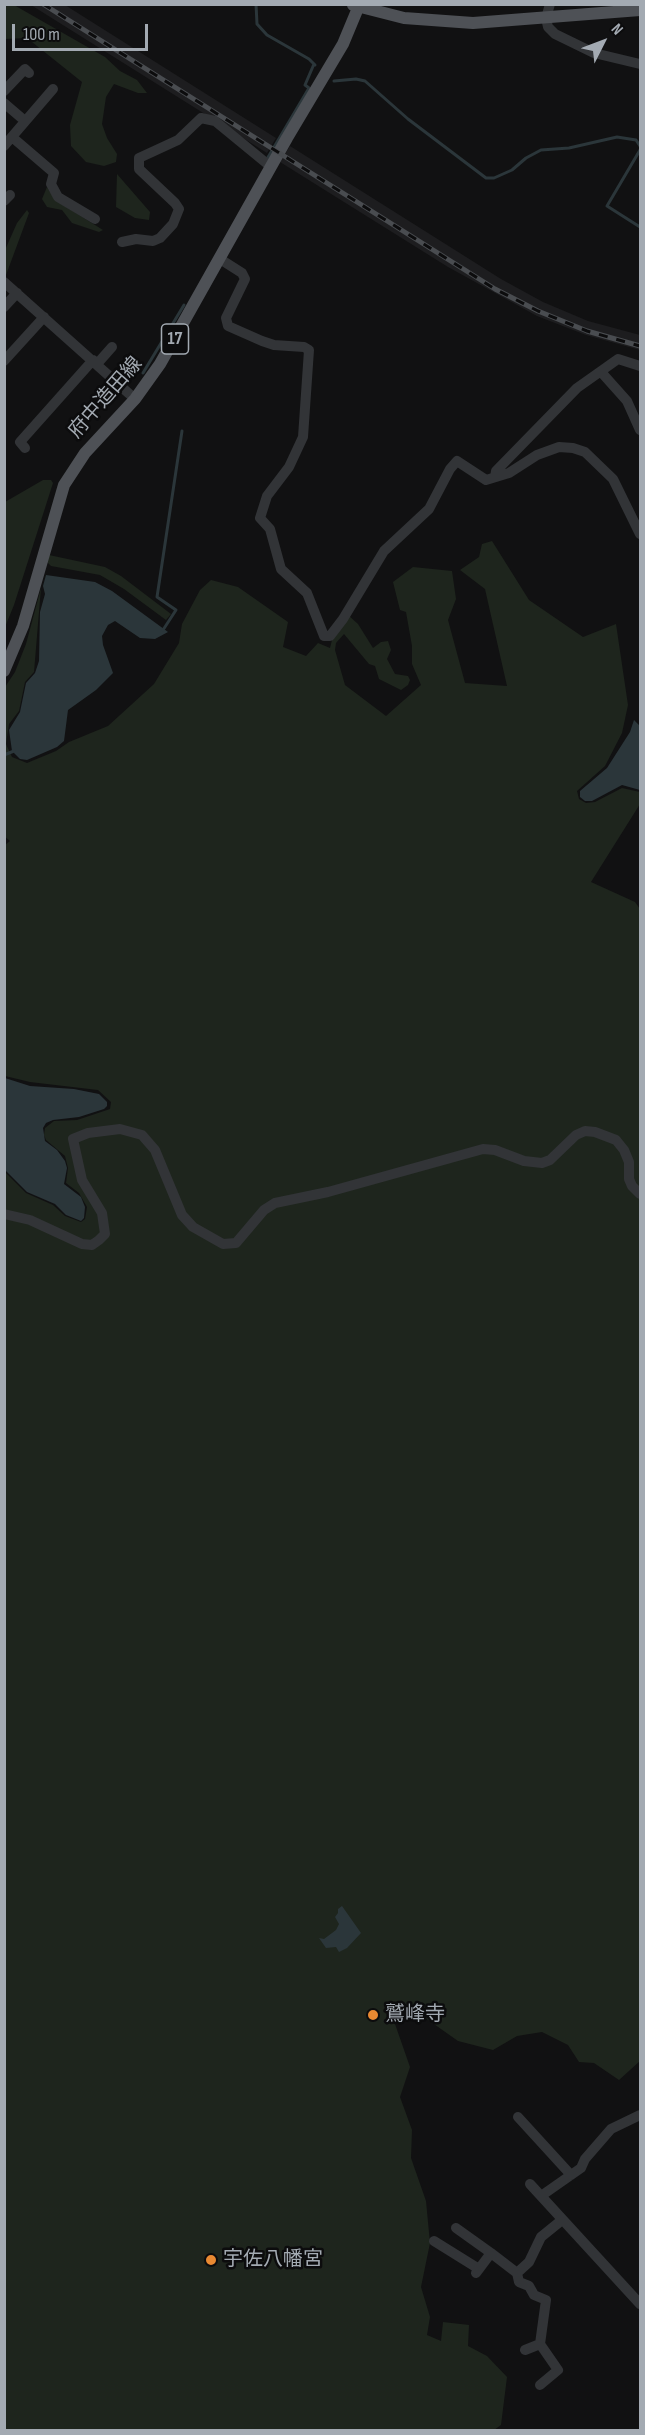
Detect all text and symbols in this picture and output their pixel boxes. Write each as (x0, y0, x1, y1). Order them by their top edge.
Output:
scale bar (15, 12, 152, 50)
north arrow (573, 12, 633, 72)
text: N (607, 20, 627, 39)
text: 100 m (23, 24, 60, 45)
road number: 17 (162, 324, 188, 354)
street label: 府中造田線 (64, 352, 148, 444)
place label: 鷲峰寺 (385, 2003, 445, 2027)
marker: 鷲峰寺 (366, 2008, 380, 2022)
place label: 宇佐八幡宮 (223, 2248, 323, 2272)
marker: 宇佐八幡宮 (204, 2253, 218, 2267)

